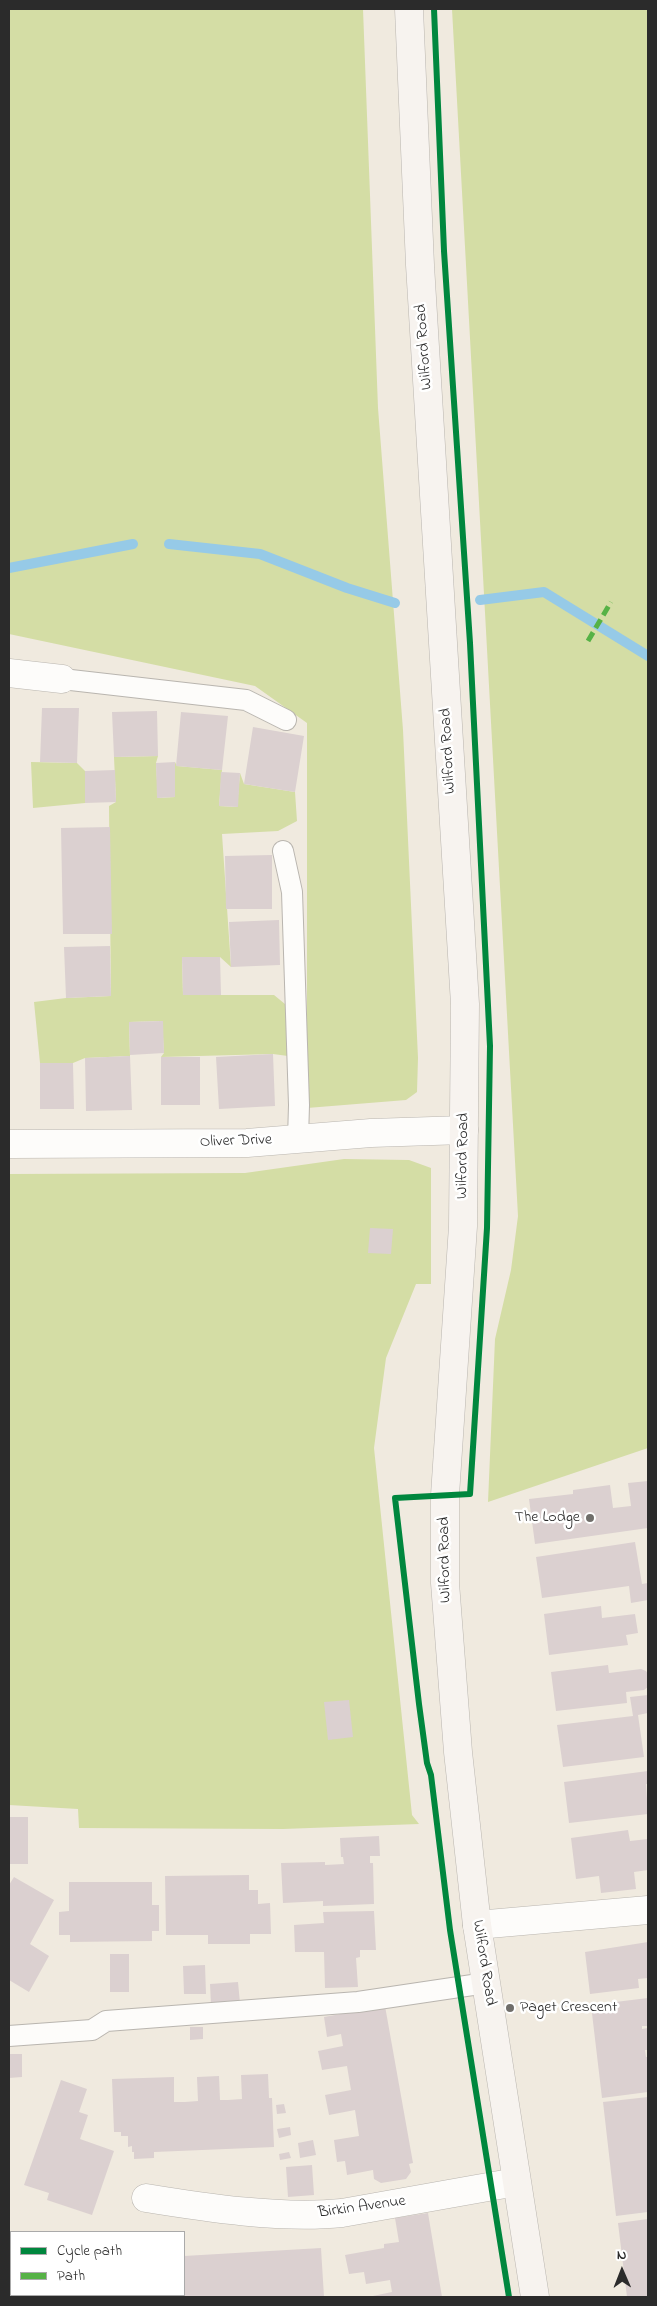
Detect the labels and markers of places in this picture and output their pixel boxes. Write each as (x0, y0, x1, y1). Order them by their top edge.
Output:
place label: The Lodge (514, 1508, 580, 1528)
marker: The Lodge (584, 1512, 596, 1524)
place label: Paget Crescent (520, 1998, 617, 2018)
marker: Paget Crescent (504, 2002, 516, 2014)

